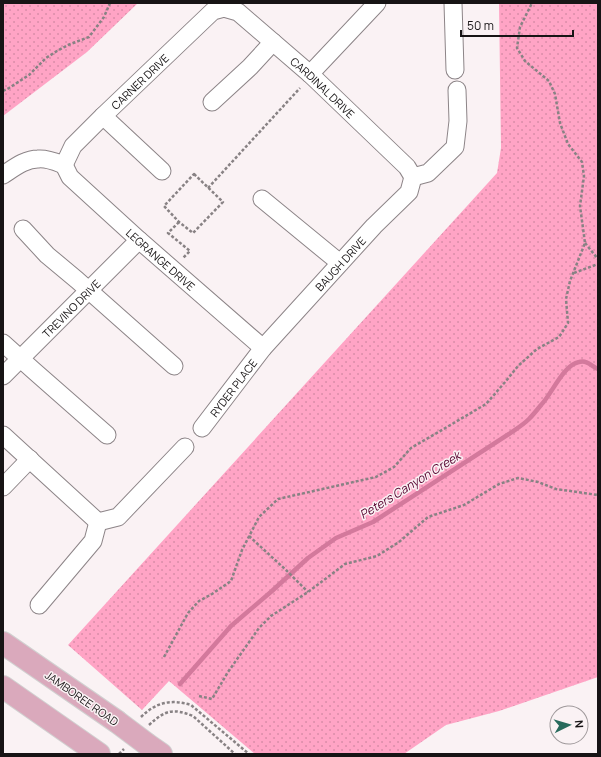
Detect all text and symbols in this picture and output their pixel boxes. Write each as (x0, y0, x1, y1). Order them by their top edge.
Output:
scale bar (461, 12, 573, 38)
text: 50 m (467, 17, 494, 34)
street label: CARNER DRIVE (107, 50, 172, 112)
street label: CARDINAL DRIVE (288, 53, 358, 121)
street label: LEGRANGE DRIVE (123, 225, 199, 293)
street label: BAUGH DRIVE (311, 233, 369, 294)
street label: TREVINO DRIVE (39, 276, 103, 340)
street label: RYDER PLACE (206, 355, 260, 419)
water label: Peters Canyon Creek (356, 446, 466, 523)
street label: JAMBOREE ROAD (42, 667, 122, 729)
north arrow (549, 705, 589, 745)
text: N (572, 719, 587, 729)

